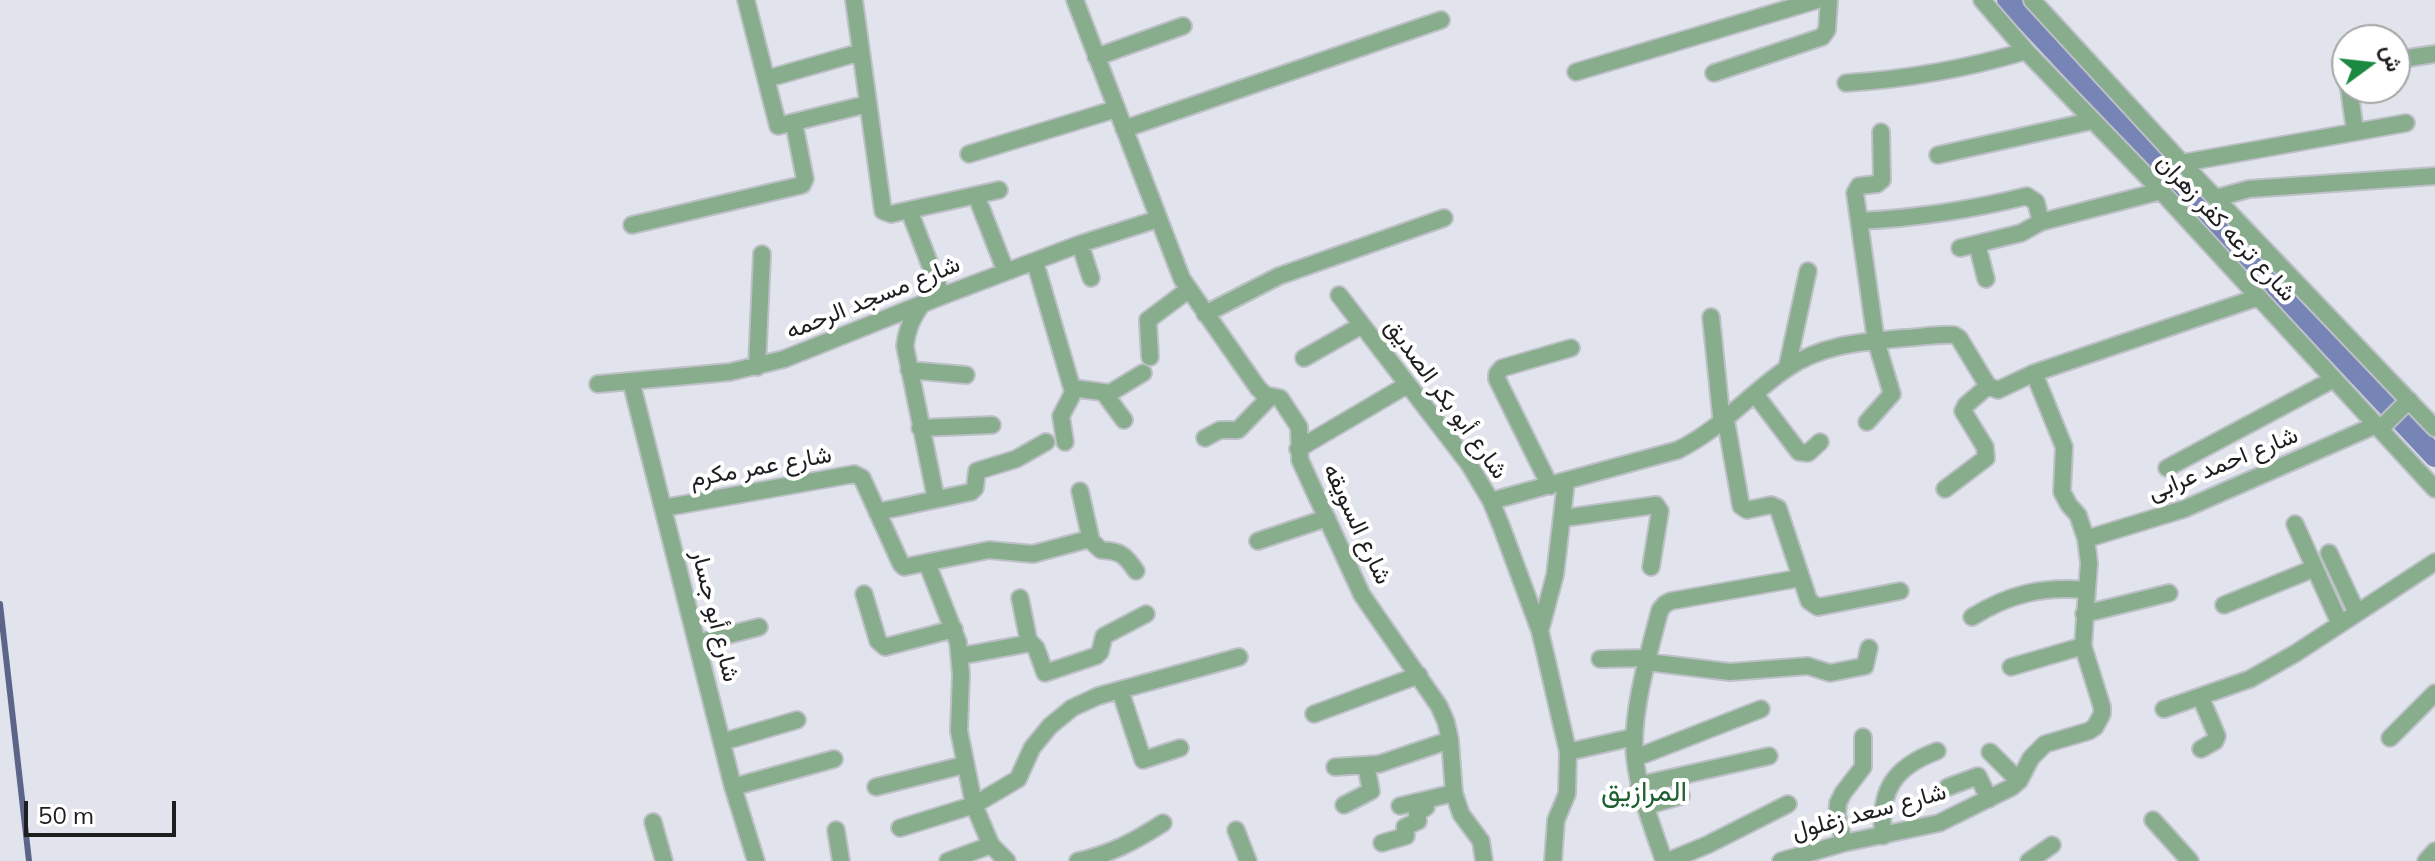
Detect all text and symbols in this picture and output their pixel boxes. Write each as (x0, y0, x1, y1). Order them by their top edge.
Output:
north arrow (2331, 24, 2411, 104)
text: ش (2375, 42, 2409, 75)
street label: شارع ترعه كفر زهران (2150, 148, 2302, 308)
street label: شارع مسجد الرحمه (782, 250, 964, 346)
street label: شارع أبو بكر الصديق (1378, 313, 1514, 485)
street label: شارع احمد عرابى (2144, 421, 2302, 507)
street label: شارع عمر مكرم (688, 440, 834, 494)
street label: شارع السويقه (1317, 459, 1397, 589)
street label: شارع أبو جسار (685, 547, 745, 685)
district label: المرازيق (1601, 776, 1687, 810)
street label: شارع سعد زغلول (1789, 778, 1949, 846)
scale bar (28, 785, 180, 835)
text: 50 m (38, 800, 94, 830)

